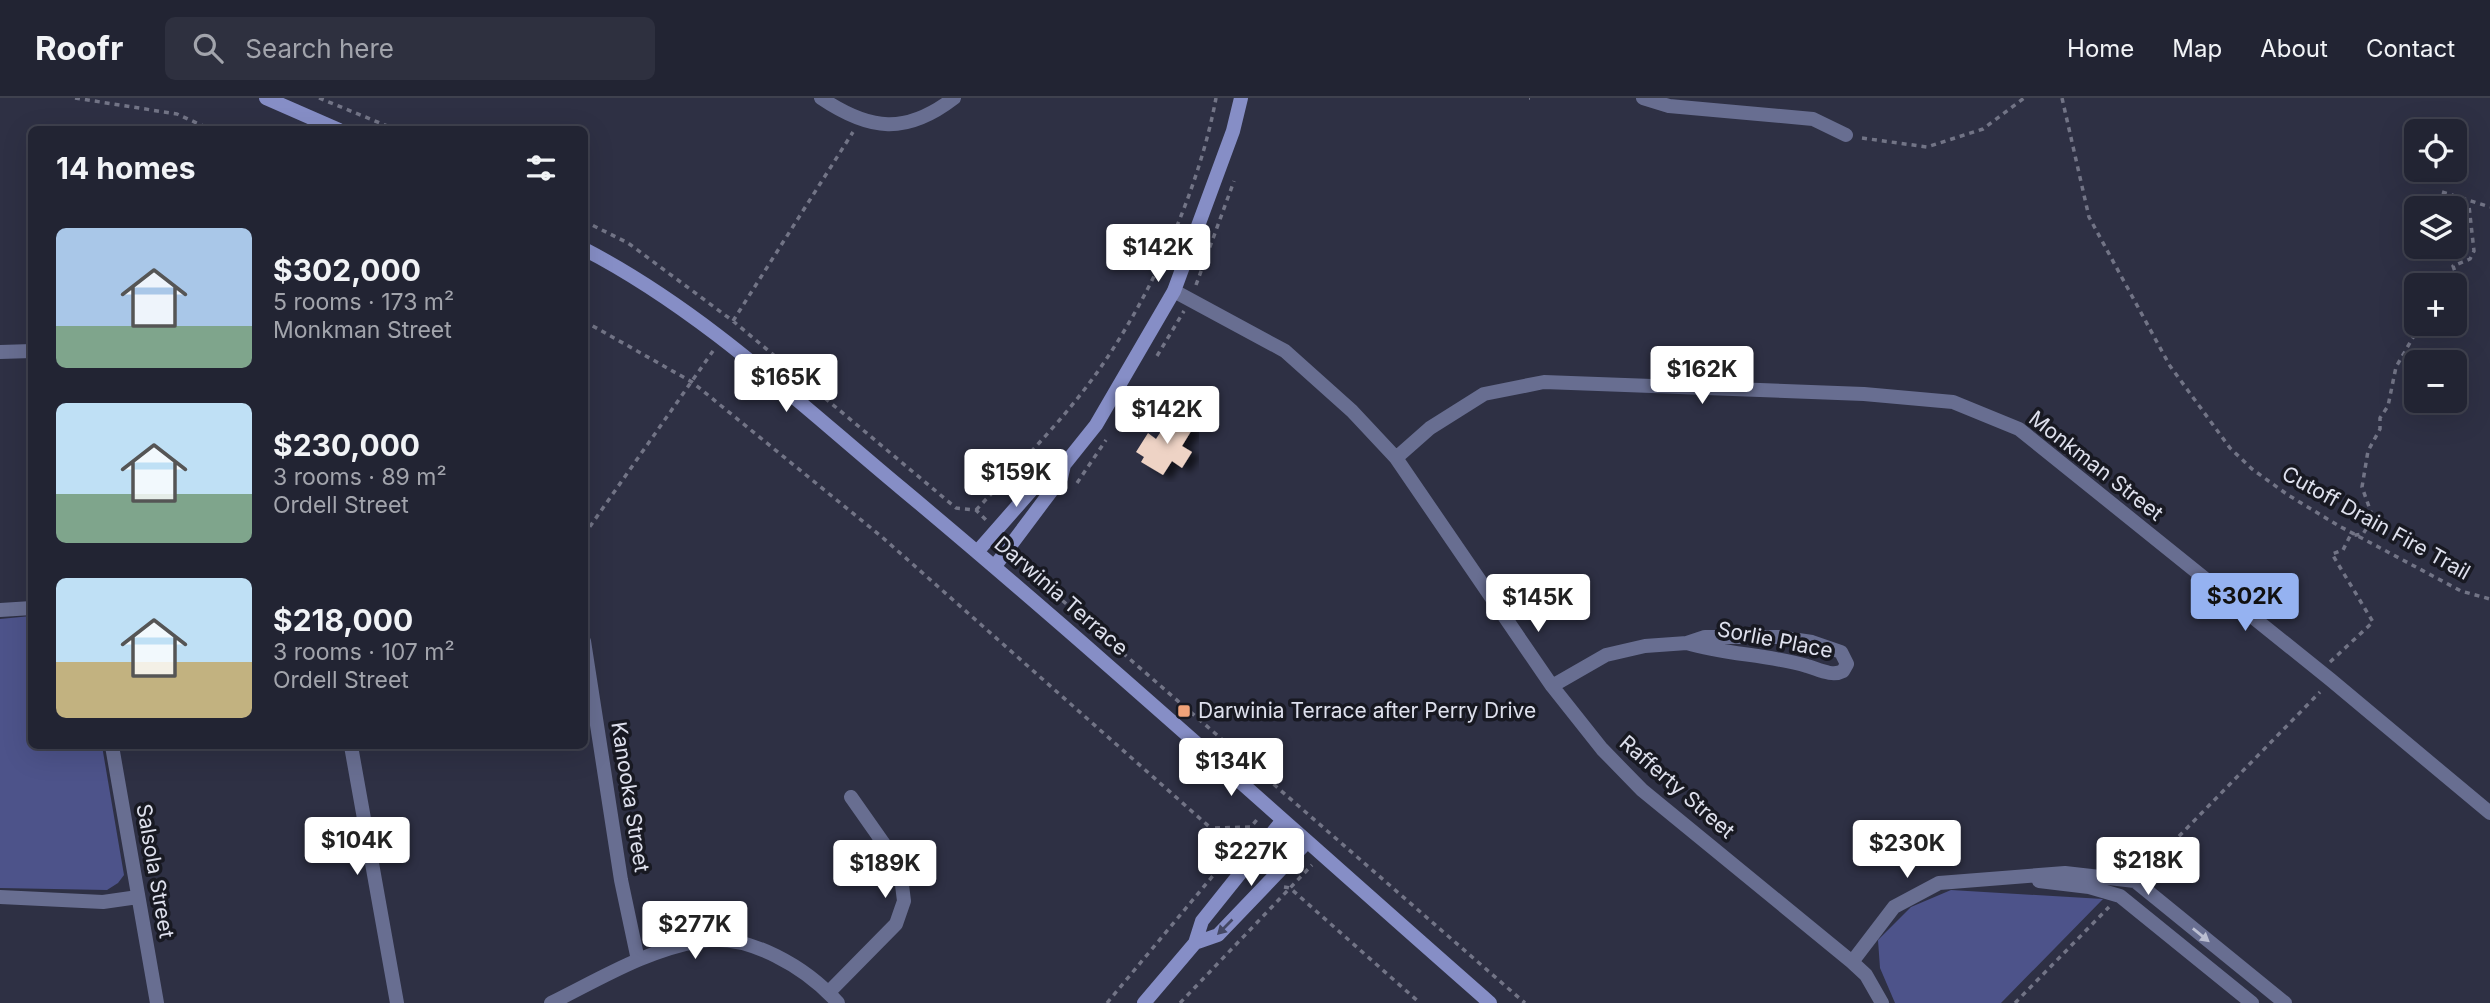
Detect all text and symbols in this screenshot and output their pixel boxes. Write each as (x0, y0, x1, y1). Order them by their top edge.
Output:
search box (165, 17, 655, 80)
text: Roofr (35, 28, 123, 68)
icon: search (189, 29, 227, 67)
text: Search here (245, 33, 394, 64)
text: Home (2067, 34, 2134, 63)
text: Map (2172, 34, 2222, 63)
text: About (2260, 34, 2328, 63)
text: Contact (2366, 34, 2455, 63)
map controls (2404, 119, 2467, 413)
button: locate (2404, 119, 2467, 182)
icon: filters (522, 149, 560, 187)
text: 14 homes (56, 150, 195, 186)
button: layers (2404, 196, 2467, 259)
pin: $142K (1109, 225, 1207, 284)
text: $142K (1122, 233, 1194, 261)
text: $302,000 (273, 252, 421, 288)
icon: home (112, 256, 196, 340)
button: + (2404, 273, 2467, 336)
text: 5 rooms · 173 m² (273, 288, 454, 316)
text: Monkman Street (273, 316, 452, 344)
pin: $162K (1653, 346, 1751, 406)
button: − (2404, 350, 2467, 413)
pin: $165K (737, 354, 835, 414)
text: $162K (1667, 355, 1737, 383)
text: $165K (750, 363, 822, 391)
pin: $142K (1118, 386, 1216, 446)
text: $142K (1131, 395, 1203, 423)
street label: Monkman Street (2024, 405, 2168, 526)
text: $230,000 (273, 427, 420, 463)
icon: home (112, 431, 196, 515)
pin: $159K (967, 450, 1065, 509)
text: $159K (980, 458, 1052, 486)
street label: Cutoff Drain Fire Trail (2278, 460, 2475, 585)
text: 3 rooms · 89 m² (273, 463, 447, 491)
text: Ordell Street (273, 491, 409, 519)
street label: Darwinia Terrace (989, 531, 1133, 660)
pin: $145K (1489, 574, 1587, 634)
pin: $302K (2196, 574, 2294, 633)
text: $302K (2207, 582, 2283, 610)
text: $145K (1502, 583, 1574, 611)
text: $218,000 (273, 602, 413, 638)
icon: home (112, 606, 196, 690)
street label: Sorlie Place (1715, 616, 1835, 663)
text: 3 rooms · 107 m² (273, 638, 455, 666)
text: Ordell Street (273, 666, 409, 694)
place label: Darwinia Terrace after Perry Drive (1198, 698, 1536, 723)
marker: Darwinia Terrace after Perry Drive (1176, 703, 1192, 719)
street label: Kanooka Street (606, 720, 655, 874)
street label: Rafferty Street (1615, 730, 1740, 843)
pin: $134K (1182, 738, 1280, 798)
text: $134K (1195, 747, 1267, 775)
street label: Salsola Street (131, 802, 180, 940)
pin: $104K (308, 818, 406, 877)
pin: $230K (1858, 820, 1956, 880)
text: $104K (321, 826, 393, 854)
pin: $227K (1202, 828, 1300, 888)
text: $230K (1869, 829, 1945, 857)
text: $227K (1214, 837, 1288, 865)
pin: $218K (2099, 838, 2197, 897)
pin: $189K (836, 840, 934, 900)
text: $218K (2113, 846, 2183, 874)
text: $189K (849, 849, 921, 877)
pin: $277K (646, 902, 744, 961)
text: $277K (658, 910, 732, 938)
one-way arrow (1218, 918, 1234, 935)
one-way arrow (2193, 927, 2210, 942)

